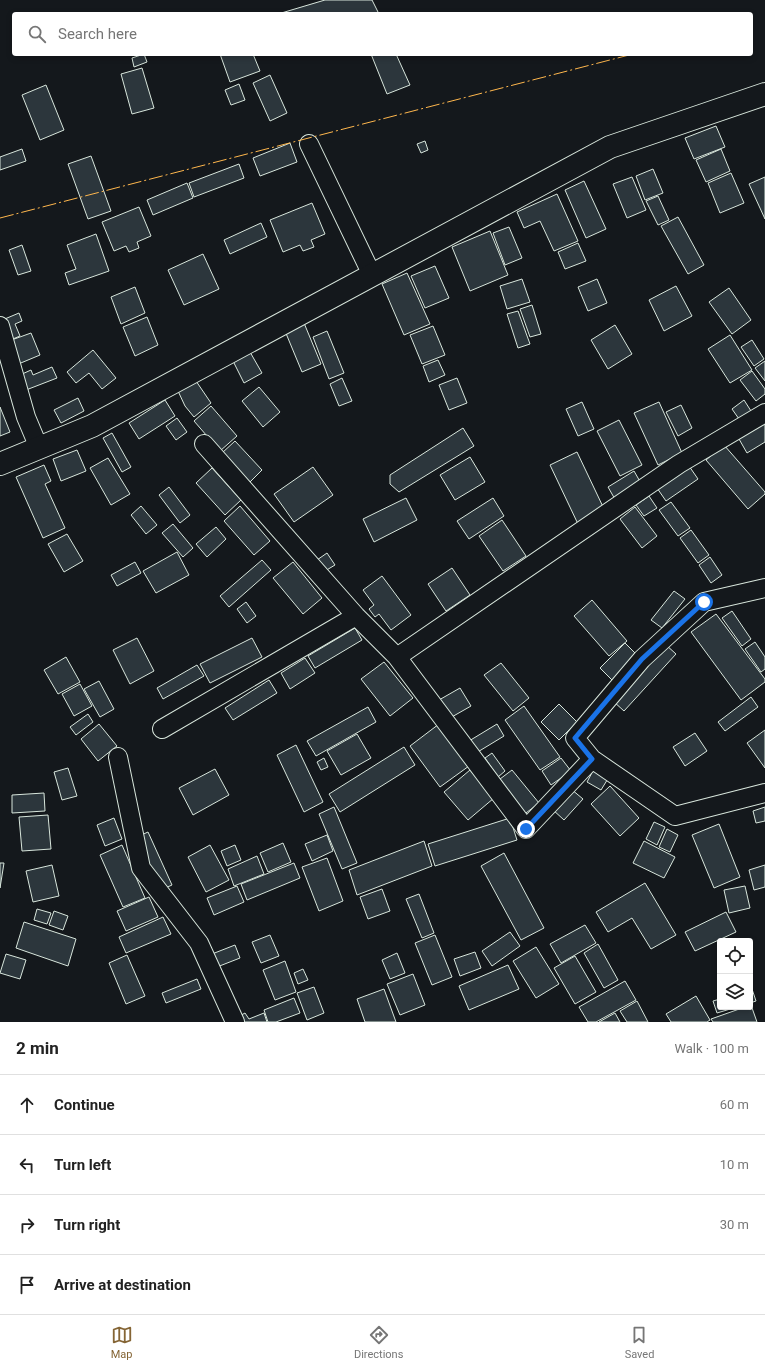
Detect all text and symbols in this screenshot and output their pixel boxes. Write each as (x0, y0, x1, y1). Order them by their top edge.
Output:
search box (12, 12, 753, 56)
icon: search (26, 23, 48, 45)
text: Search here (58, 25, 137, 43)
route start (695, 593, 713, 611)
route end (517, 820, 535, 838)
map controls (717, 938, 753, 1010)
button: locate (717, 938, 753, 974)
button: layers (717, 974, 753, 1010)
text: 2 min (16, 1038, 59, 1058)
text: Walk · 100 m (674, 1041, 749, 1056)
icon: ahead (16, 1094, 38, 1116)
text: Continue (54, 1096, 115, 1114)
text: 60 m (720, 1097, 749, 1112)
icon: left (16, 1154, 38, 1176)
text: Turn left (54, 1156, 111, 1174)
text: 10 m (720, 1157, 749, 1172)
icon: right (16, 1214, 38, 1236)
text: Turn right (54, 1216, 120, 1234)
text: 30 m (720, 1217, 749, 1232)
icon: arrive (16, 1274, 38, 1296)
text: Arrive at destination (54, 1276, 191, 1294)
tab: Map (111, 1324, 133, 1361)
tab: Directions (354, 1324, 403, 1361)
tab: Saved (625, 1324, 654, 1361)

